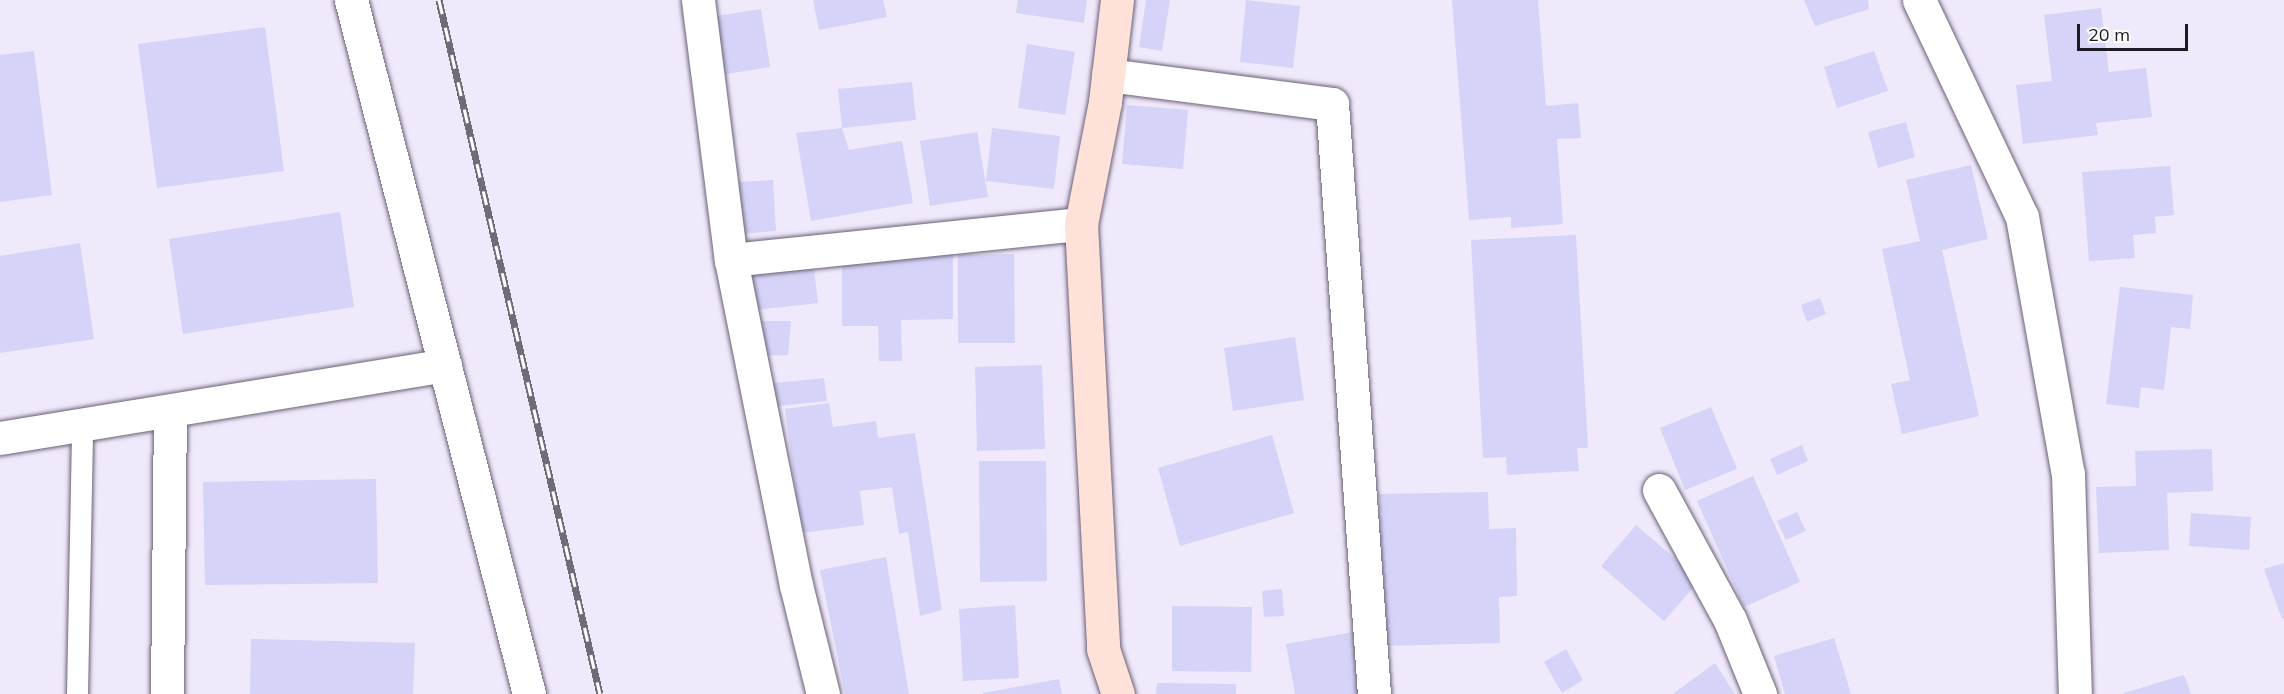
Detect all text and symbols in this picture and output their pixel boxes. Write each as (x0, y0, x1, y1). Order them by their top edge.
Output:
scale bar (2080, 12, 2191, 50)
text: 20 m (2088, 23, 2130, 46)

